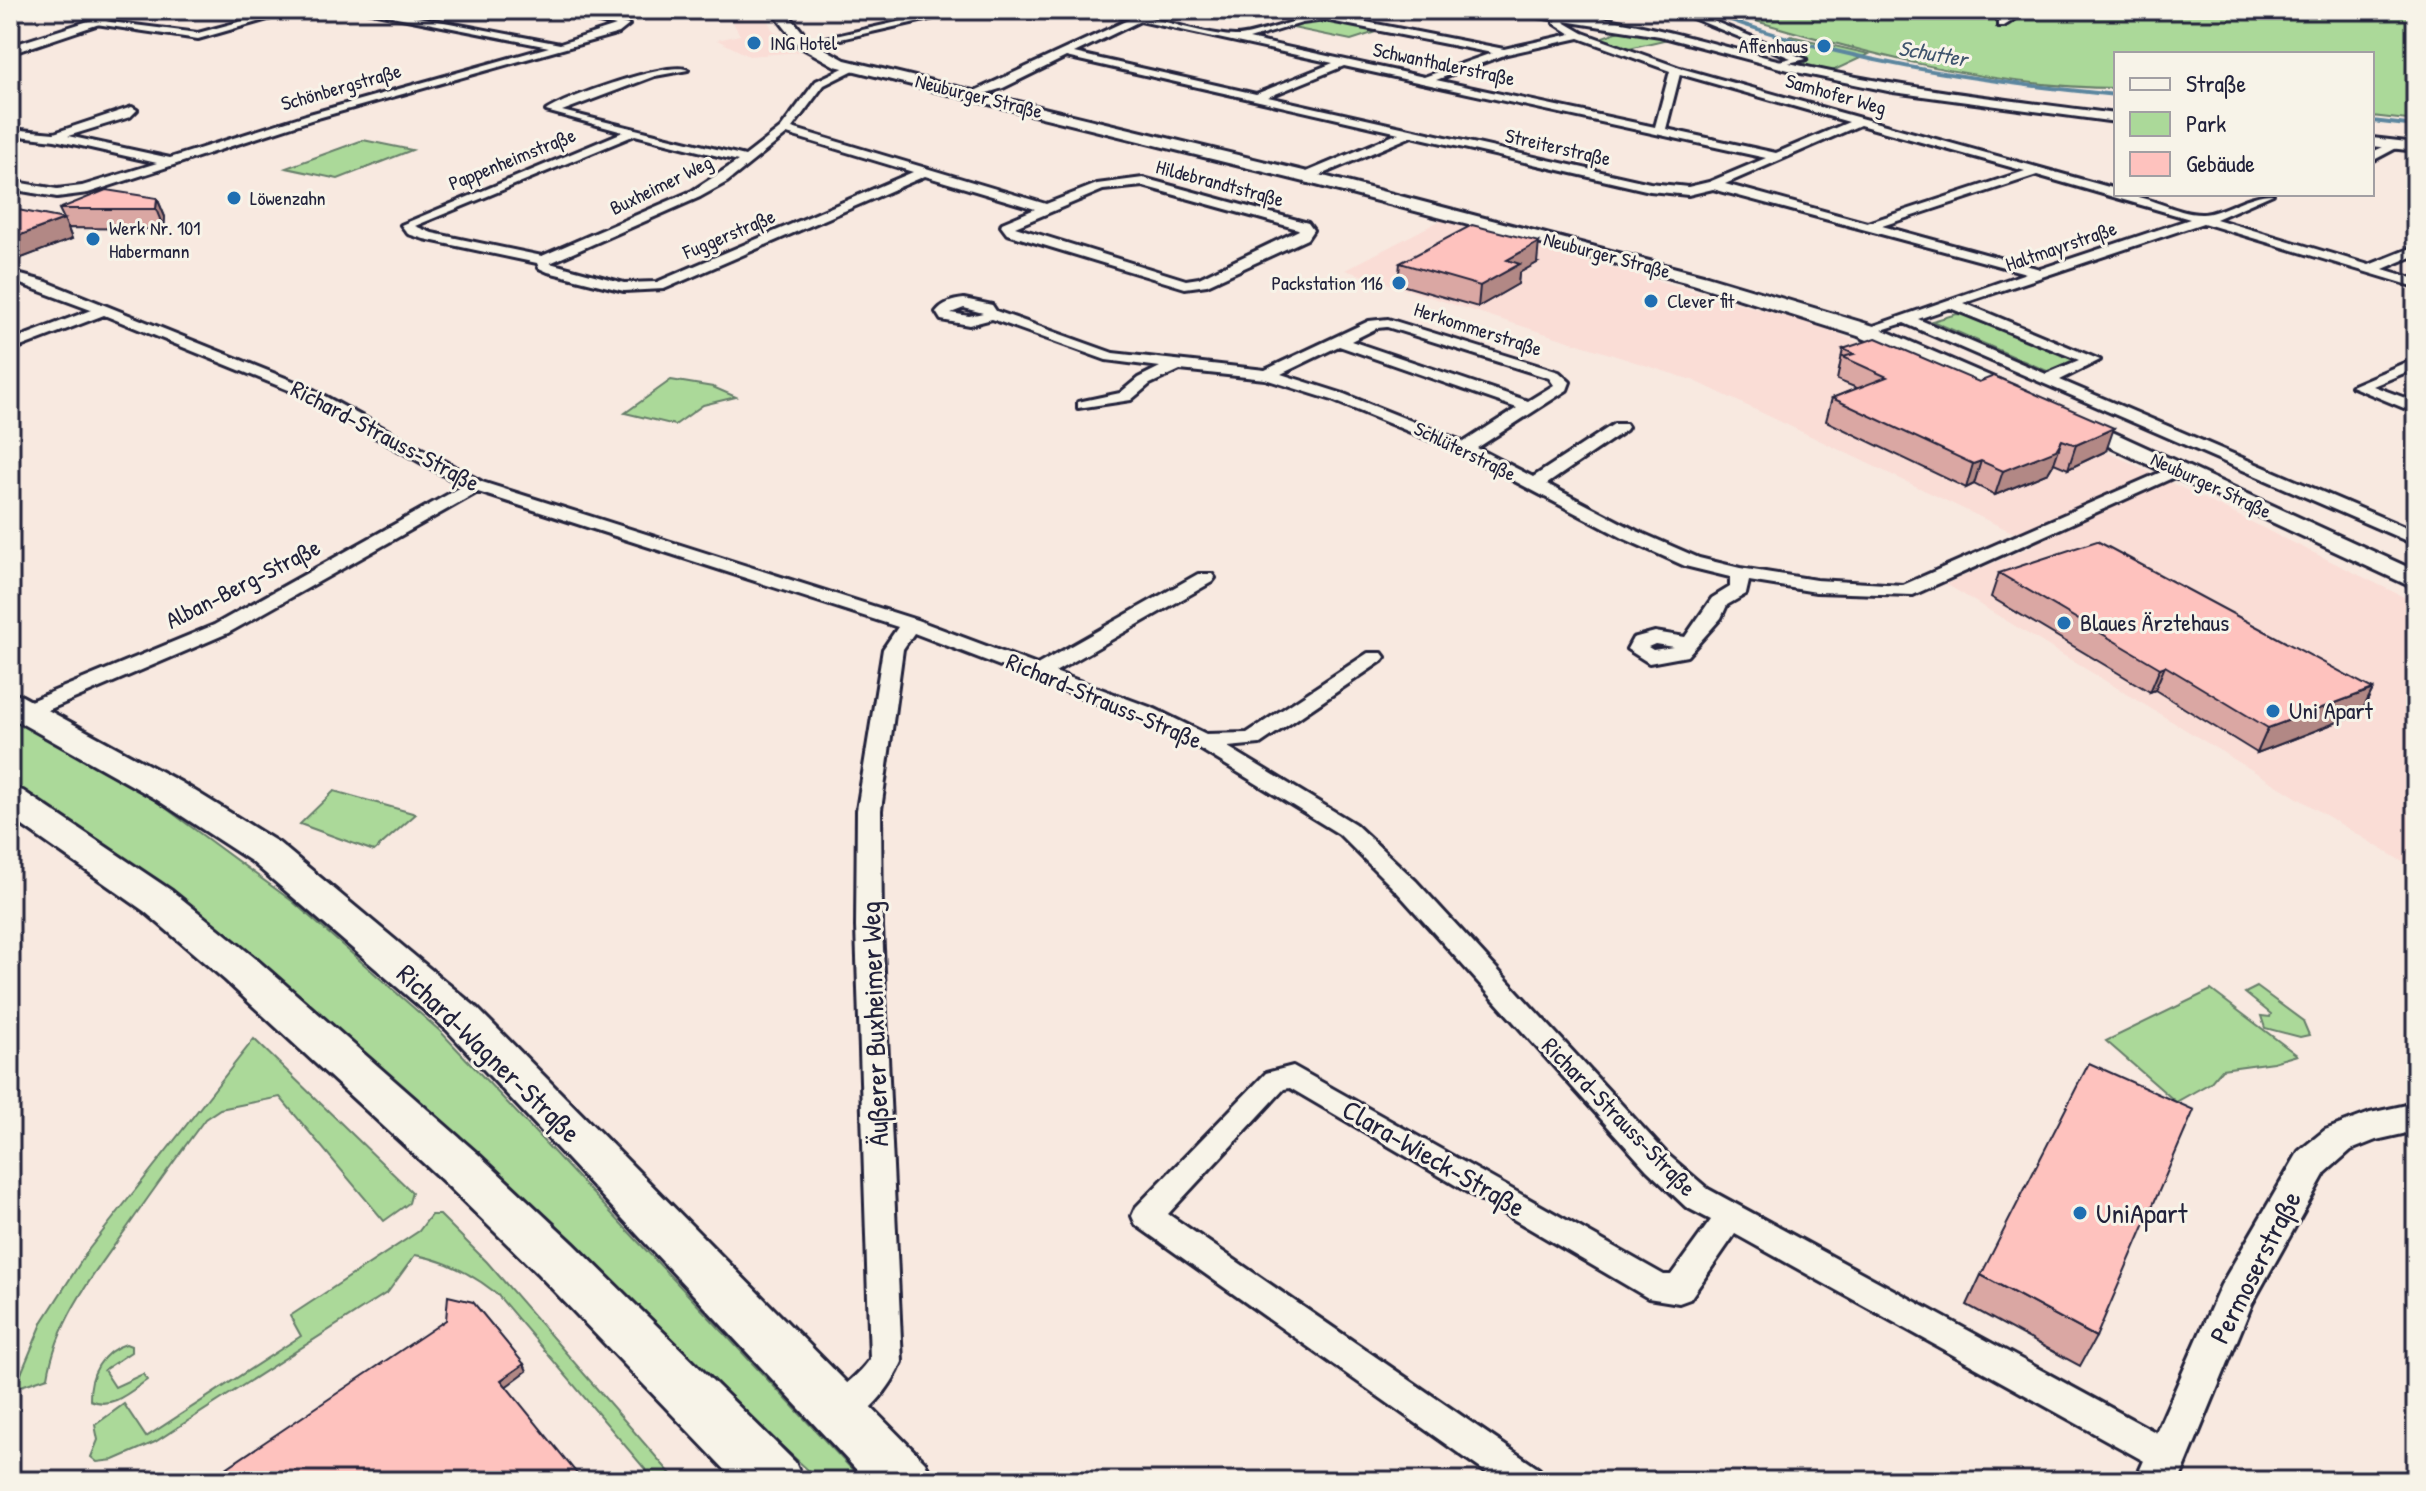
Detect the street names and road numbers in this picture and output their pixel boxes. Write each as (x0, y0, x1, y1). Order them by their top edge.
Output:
street label: Schwanthalerstraße (1371, 35, 1517, 92)
street label: Schönbergstraße (278, 56, 404, 117)
street label: Samhofer Weg (1783, 66, 1890, 121)
street label: Neuburger Straße (913, 67, 1045, 124)
street label: Pappenheimstraße (444, 121, 579, 196)
street label: Streiterstraße (1503, 121, 1614, 172)
street label: Buxheimer Weg (605, 148, 717, 221)
street label: Hildebrandtstraße (1153, 153, 1287, 213)
street label: Fuggerstraße (678, 202, 779, 265)
street label: Haltmayrstraße (2002, 214, 2120, 277)
street label: Neuburger Straße (1541, 225, 1673, 284)
street label: Herkommerstraße (1411, 295, 1546, 362)
street label: Richard-Strauss-Straße (286, 372, 486, 499)
street label: Schlüterstraße (1410, 414, 1521, 487)
street label: Neuburger Straße (2147, 445, 2276, 524)
street label: Alban-Berg-Straße (160, 530, 326, 636)
street label: Richard-Strauss-Straße (1002, 644, 1207, 756)
street label: Äußerer Buxheimer Weg (851, 901, 897, 1147)
street label: Richard-Wagner-Straße (389, 955, 589, 1151)
street label: Richard-Strauss-Straße (1536, 1030, 1704, 1203)
street label: Clara-Wieck-Straße (1336, 1090, 1532, 1226)
street label: Permoserstraße (2200, 1184, 2310, 1350)

